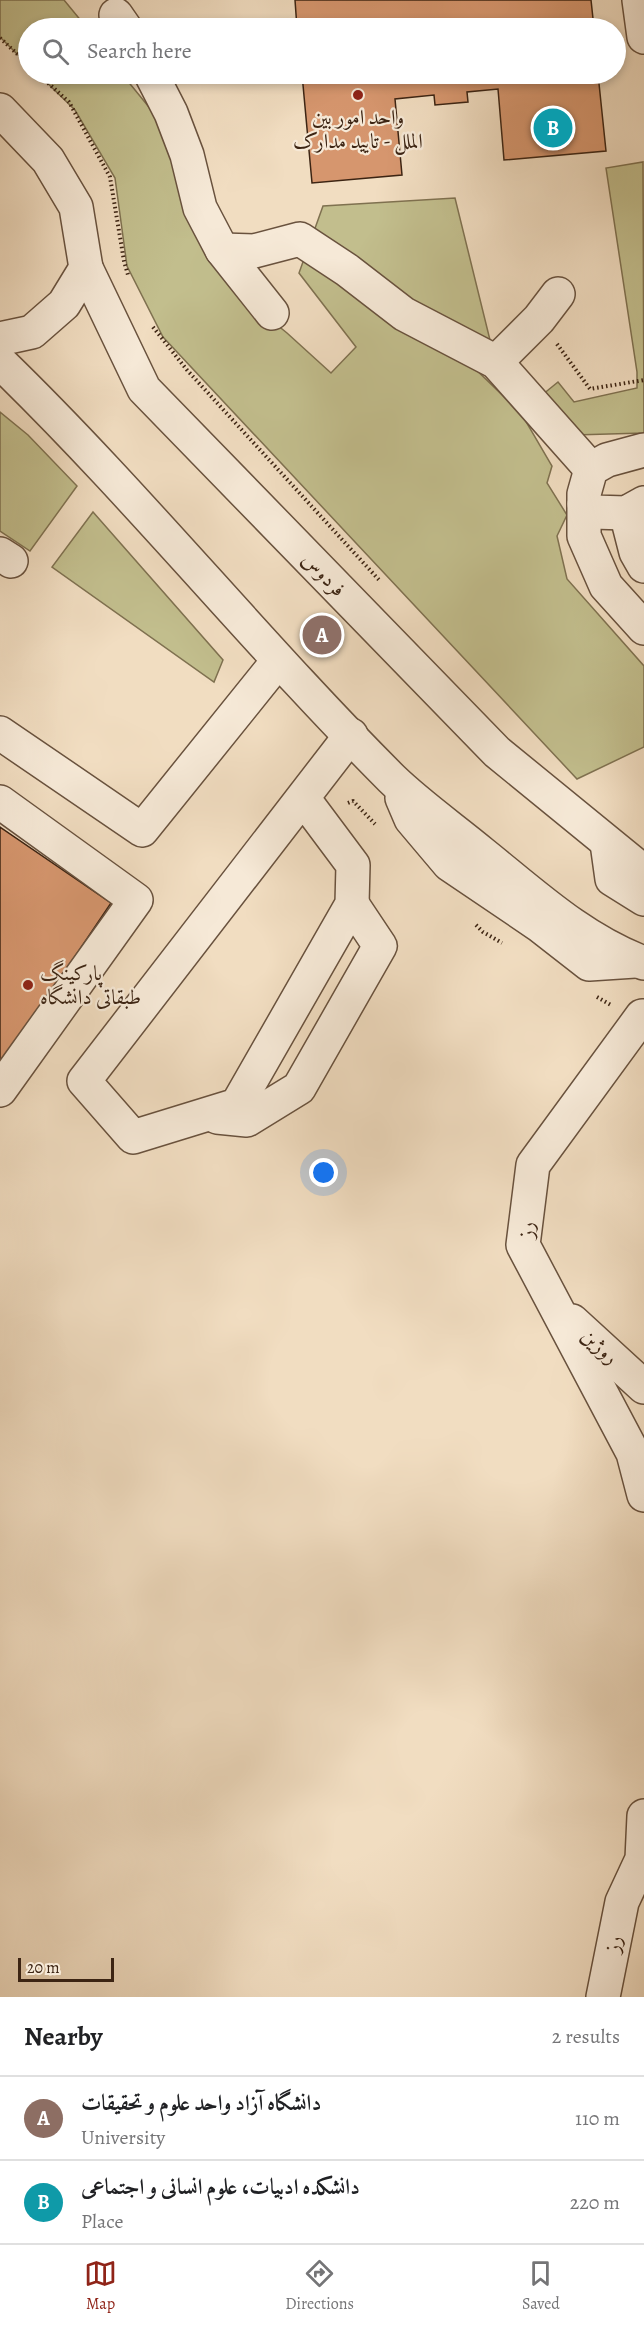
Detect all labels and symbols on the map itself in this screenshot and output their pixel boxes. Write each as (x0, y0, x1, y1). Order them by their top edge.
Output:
marker: واحد امور بین الملل - تایید مدارک (351, 88, 365, 102)
place label: واحد امور بین الملل - تایید مدارک (293, 103, 423, 155)
pin: B (534, 106, 572, 150)
street label: فردوس (296, 546, 352, 602)
pin: A (302, 612, 342, 658)
place label: پارکینگ طبقاتی دانشگاه (40, 959, 141, 1011)
marker: پارکینگ طبقاتی دانشگاه (21, 978, 35, 992)
your location (309, 1158, 338, 1187)
street label: رز (511, 1221, 541, 1241)
street label: روژین (575, 1322, 625, 1370)
street label: رز (597, 1933, 628, 1957)
scale bar (18, 1955, 114, 1982)

